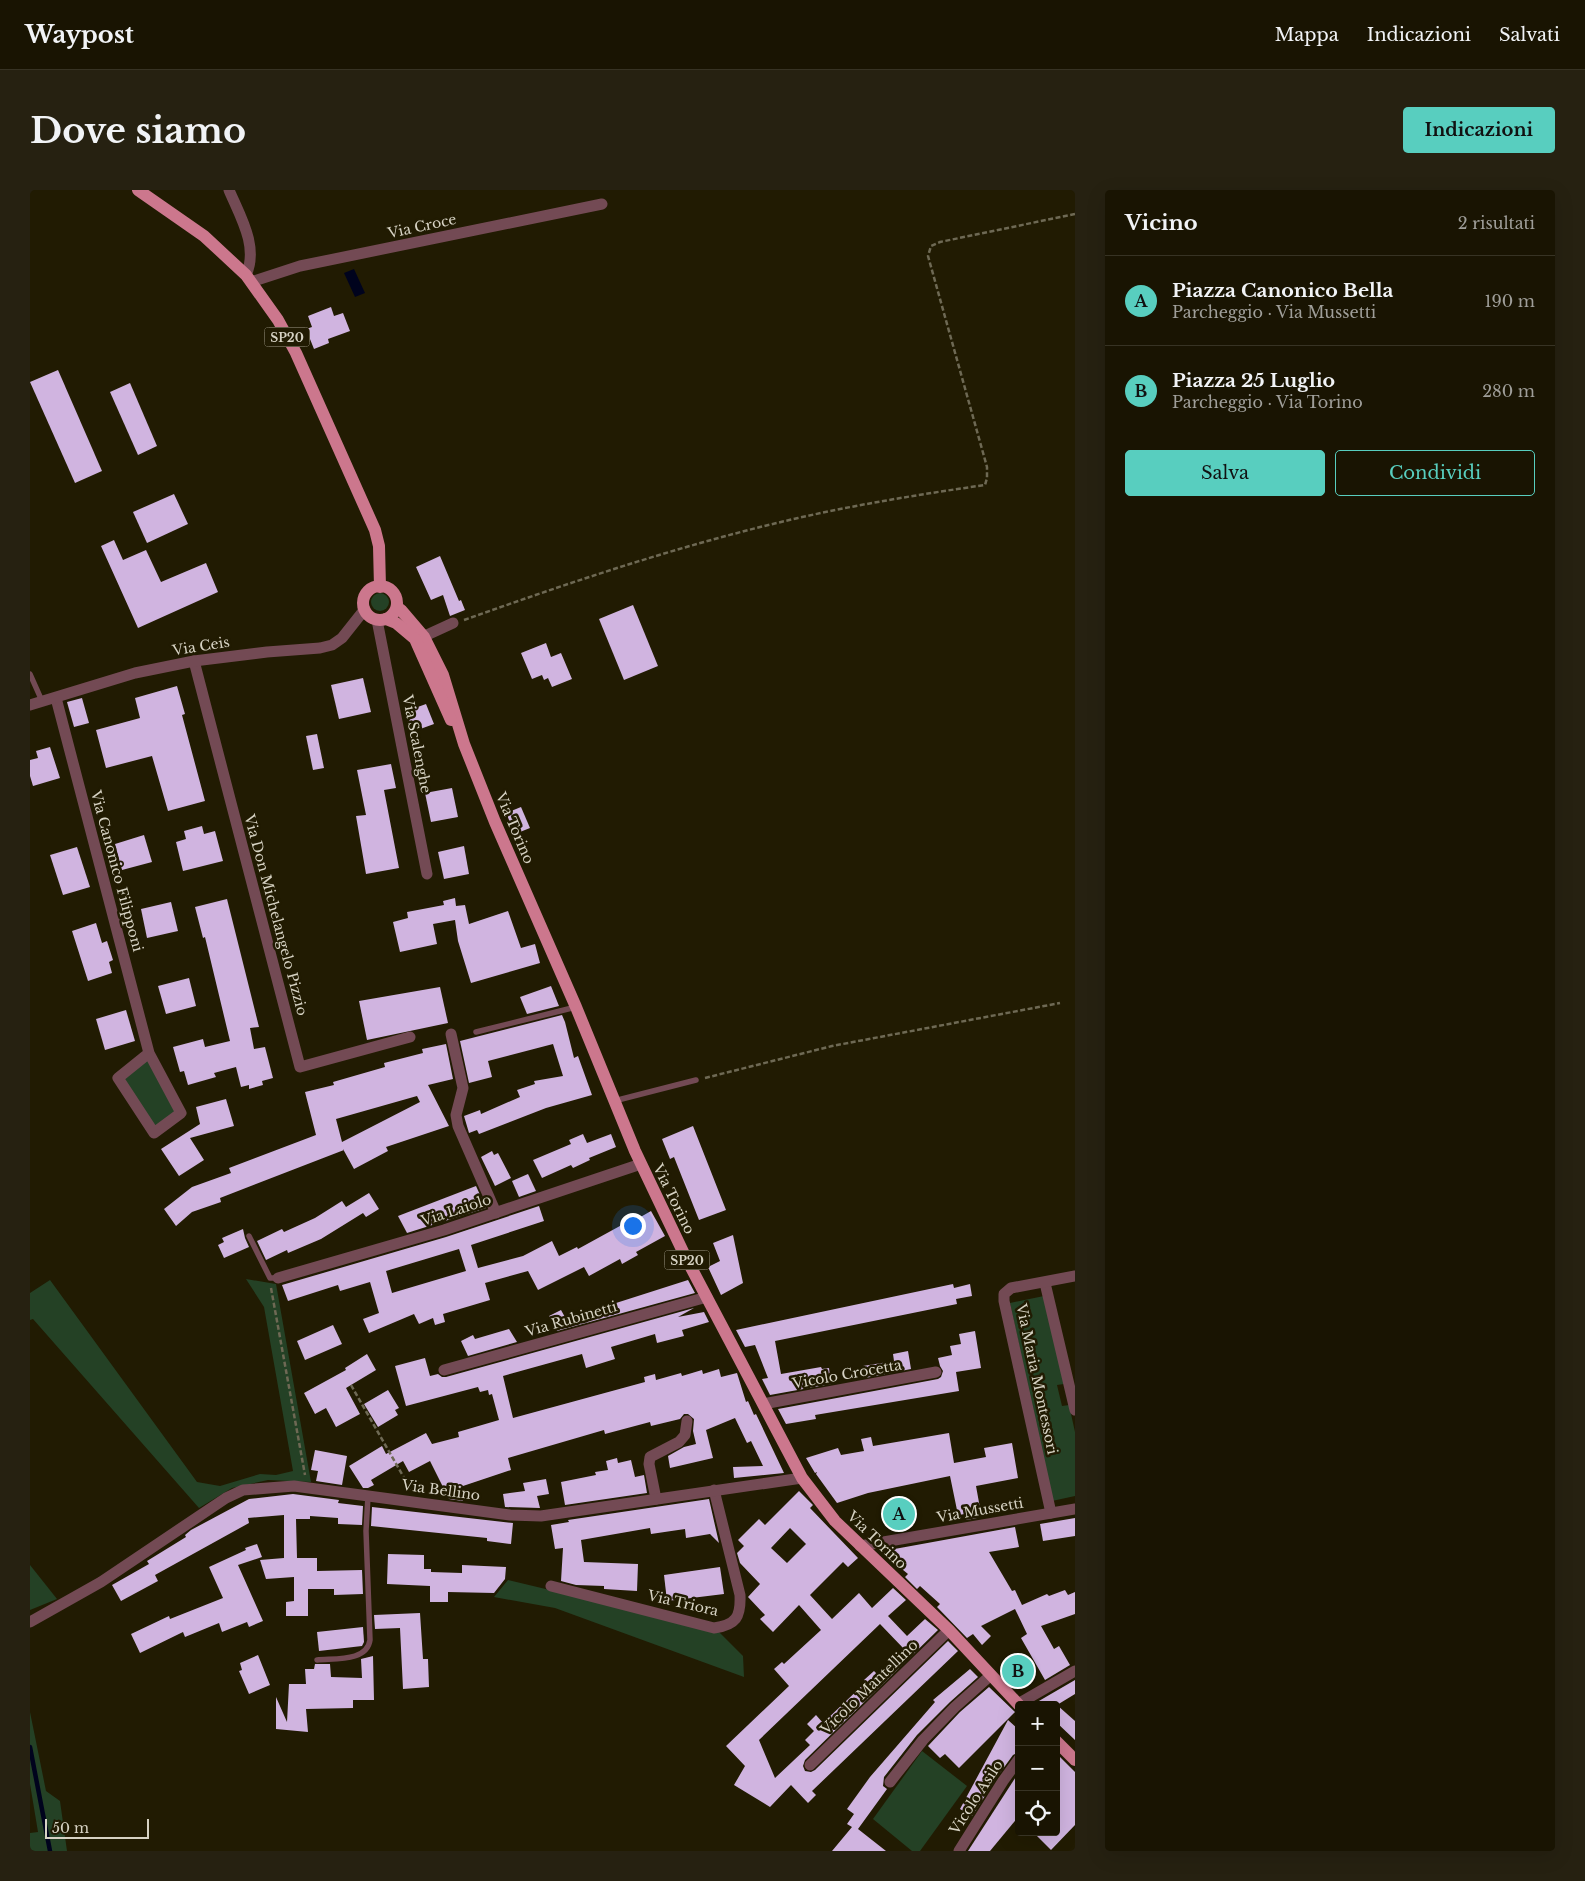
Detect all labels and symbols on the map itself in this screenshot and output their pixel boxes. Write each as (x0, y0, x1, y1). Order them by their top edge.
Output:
street label: Via Croce (385, 210, 458, 242)
road number: SP20 (264, 328, 310, 346)
street label: Via Ceis (170, 633, 231, 660)
street label: Via Scalenghe (398, 692, 435, 795)
street label: Via Canonico Filipponi (87, 787, 147, 954)
street label: Via Torino (491, 789, 538, 866)
street label: Via Don Michelangelo Pizzio (240, 811, 312, 1018)
street label: Via Torino (649, 1160, 699, 1237)
street label: Via Laiolo (418, 1190, 493, 1230)
your location (620, 1213, 646, 1239)
road number: SP20 (664, 1250, 710, 1270)
street label: Via Rubinetti (522, 1297, 619, 1341)
street label: Via Maria Montessori (1012, 1301, 1062, 1456)
street label: Vicolo Crocetta (790, 1355, 903, 1393)
street label: Via Bellino (400, 1475, 481, 1504)
street label: Via Mussetti (934, 1493, 1025, 1527)
pin: A (883, 1495, 915, 1533)
street label: Via Torino (843, 1506, 911, 1573)
street label: Via Triora (645, 1586, 720, 1620)
street label: Vicolo Mantellino (816, 1636, 922, 1739)
pin: B (1002, 1652, 1034, 1690)
street label: Vicolo Asilo (945, 1756, 1007, 1838)
scale bar (45, 1816, 149, 1839)

